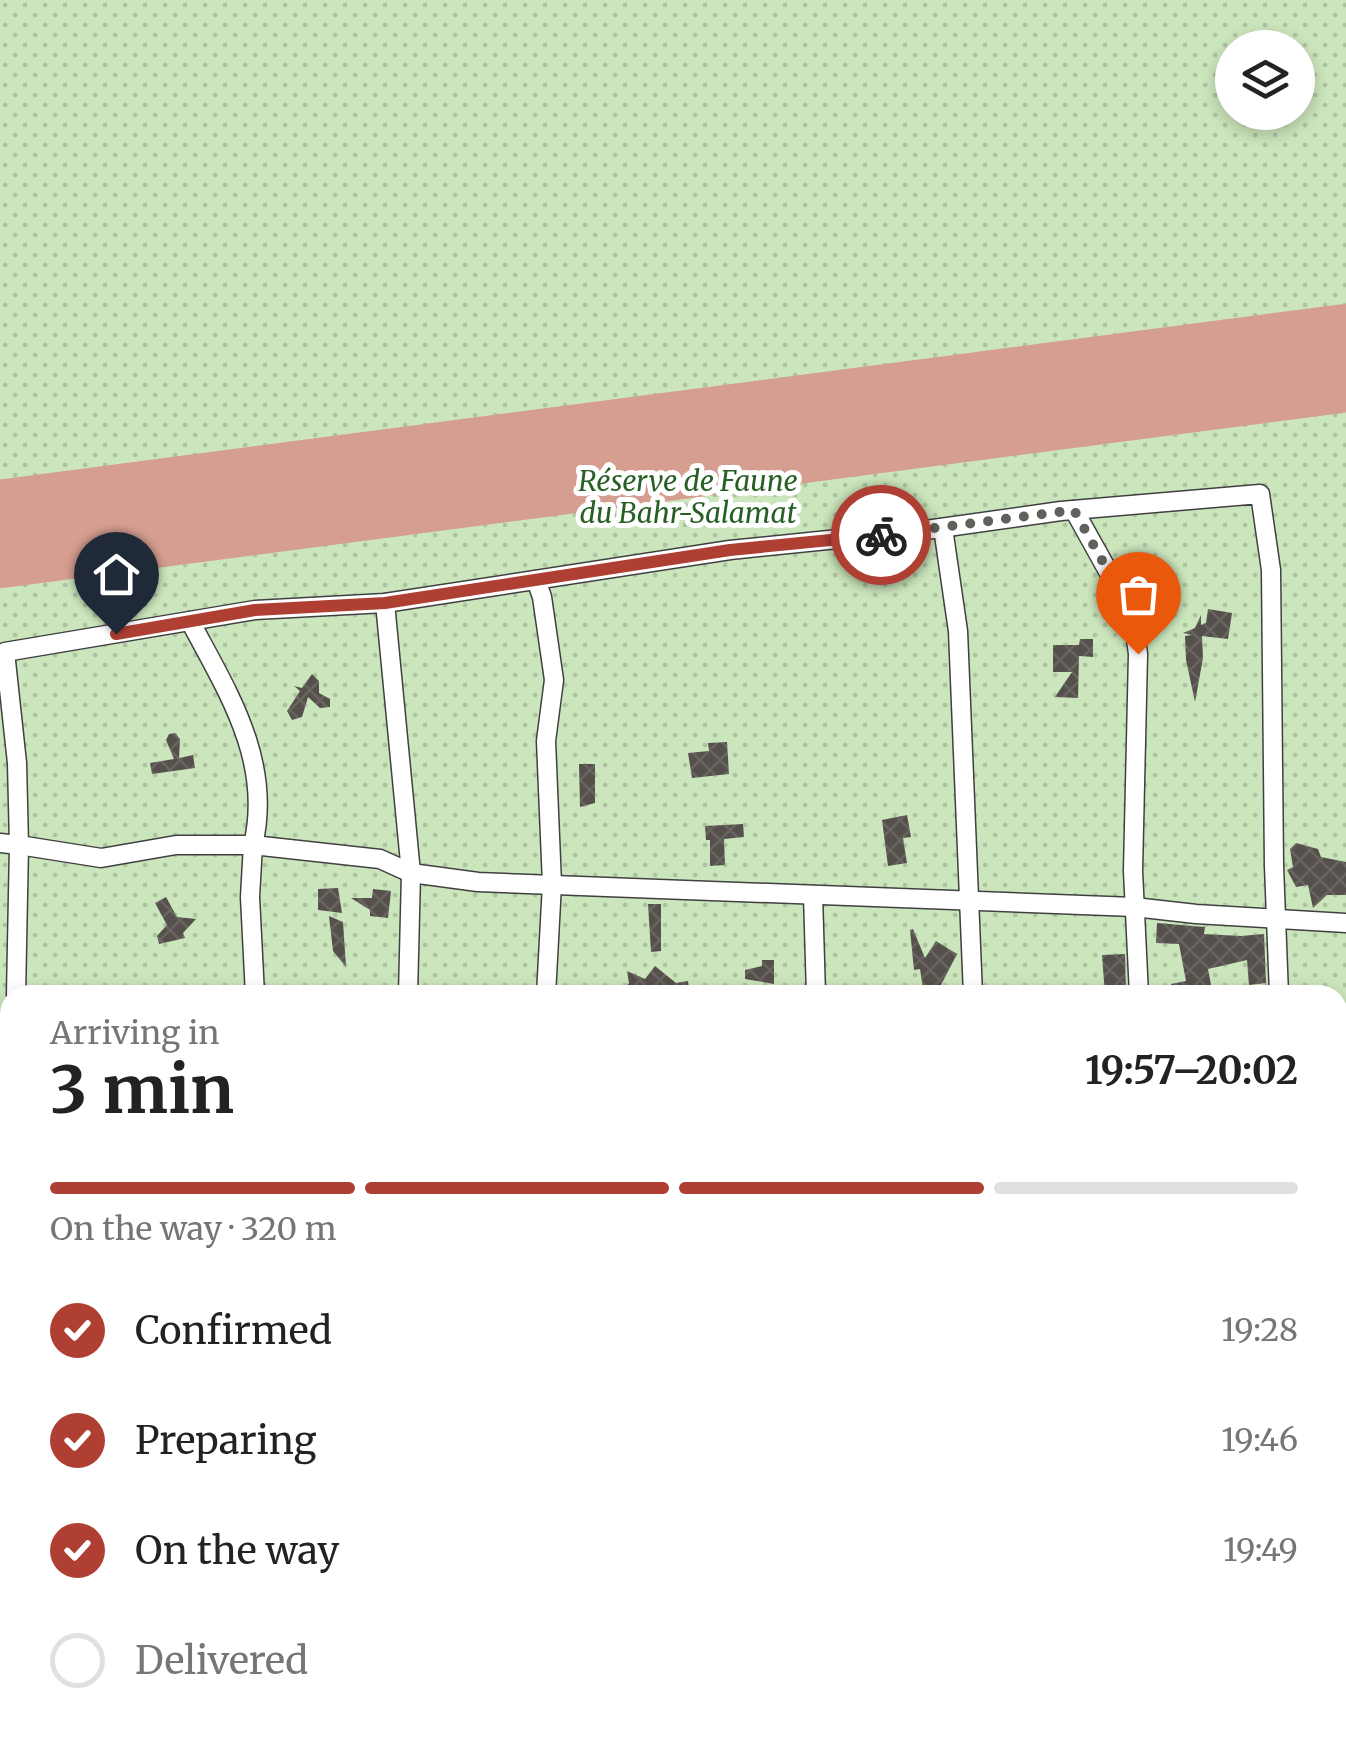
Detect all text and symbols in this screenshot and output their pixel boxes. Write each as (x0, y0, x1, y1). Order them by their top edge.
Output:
map controls (1215, 30, 1315, 130)
button: layers (1215, 30, 1315, 130)
park label: Réserve de Faune du Bahr-Salamat (578, 463, 798, 531)
courier (831, 485, 931, 585)
icon: bike (854, 508, 909, 563)
pin (74, 532, 159, 635)
icon: home (89, 547, 144, 602)
pin (1096, 552, 1181, 655)
icon: bag (1111, 567, 1166, 622)
text: Arriving in (50, 1013, 219, 1053)
text: 19:57–20:02 (1085, 1047, 1298, 1094)
text: 3 min (50, 1049, 234, 1131)
text: On the way · 320 m (50, 1209, 336, 1249)
icon: check (50, 1303, 105, 1358)
text: Confirmed (135, 1307, 332, 1354)
text: 19:28 (1221, 1310, 1298, 1350)
icon: check (50, 1413, 105, 1468)
text: Preparing (135, 1417, 317, 1464)
text: 19:46 (1221, 1420, 1298, 1460)
icon: check (50, 1523, 105, 1578)
text: On the way (135, 1527, 339, 1574)
text: 19:49 (1223, 1530, 1298, 1570)
text: Delivered (135, 1637, 308, 1684)

